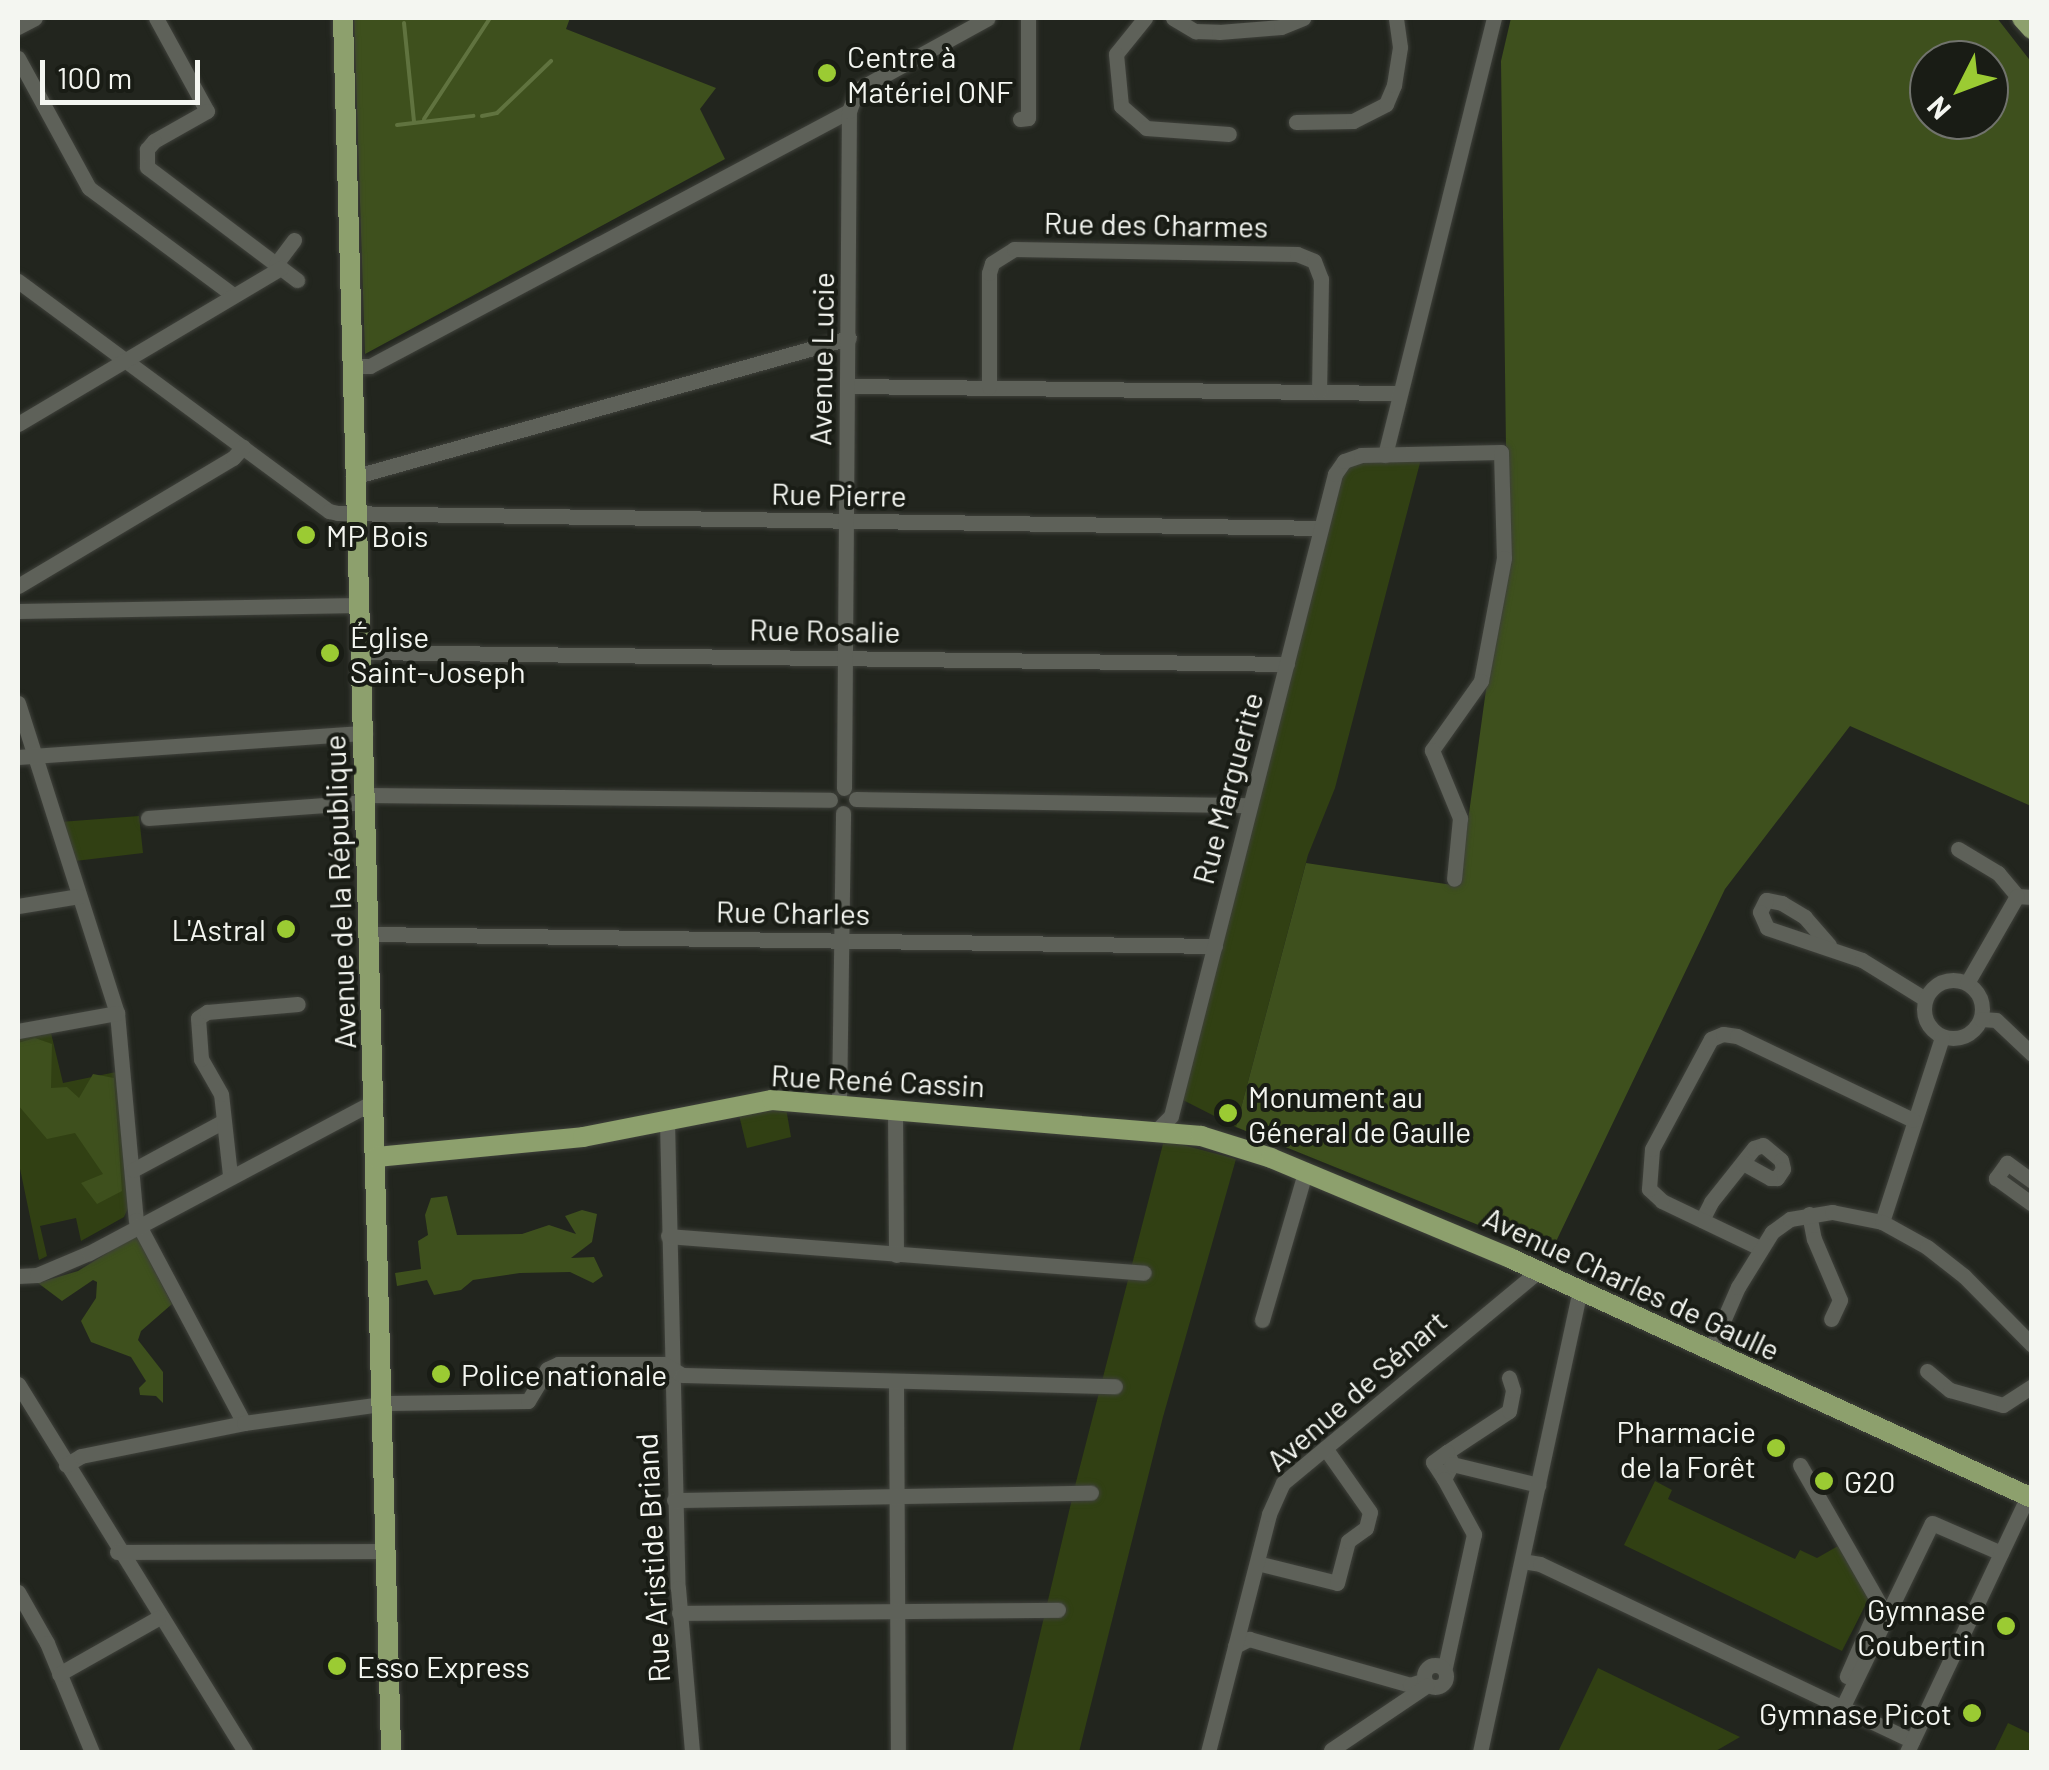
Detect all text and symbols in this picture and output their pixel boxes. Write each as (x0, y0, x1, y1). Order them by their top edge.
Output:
place label: Centre à Matériel ONF (847, 38, 1013, 108)
scale bar (45, 40, 205, 102)
north arrow (1909, 40, 2009, 140)
text: 100 m (57, 59, 132, 95)
marker: Centre à Matériel ONF (816, 62, 838, 84)
text: N (1919, 90, 1957, 127)
street label: Rue des Charmes (1044, 204, 1268, 244)
street label: Avenue Lucie (801, 272, 841, 446)
street label: Rue Pierre (771, 475, 907, 513)
place label: MP Bois (326, 517, 428, 553)
marker: MP Bois (295, 524, 317, 546)
street label: Rue Rosalie (749, 611, 901, 649)
place label: Église Saint-Joseph (350, 618, 526, 688)
marker: Église Saint-Joseph (319, 642, 341, 664)
street label: Rue Marguerite (1184, 688, 1270, 888)
street label: Avenue de la République (316, 734, 362, 1050)
street label: Rue Charles (716, 893, 870, 931)
place label: L'Astral (171, 911, 266, 947)
marker: L'Astral (275, 918, 297, 940)
street label: Rue René Cassin (770, 1056, 986, 1104)
place label: Monument au Géneral de Gaulle (1248, 1078, 1471, 1148)
marker: Monument au Géneral de Gaulle (1217, 1102, 1239, 1124)
street label: Avenue Charles de Gaulle (1478, 1198, 1786, 1368)
street label: Avenue de Sénart (1259, 1302, 1453, 1478)
place label: Police nationale (461, 1356, 667, 1392)
marker: Police nationale (430, 1363, 452, 1385)
place label: Pharmacie de la Forêt (1616, 1413, 1756, 1484)
street label: Rue Aristide Briand (627, 1432, 677, 1684)
marker: Pharmacie de la Forêt (1765, 1437, 1787, 1459)
place label: G20 (1844, 1463, 1895, 1499)
marker: G20 (1813, 1470, 1835, 1492)
place label: Gymnase Coubertin (1857, 1591, 1986, 1662)
marker: Gymnase Coubertin (1995, 1615, 2017, 1637)
place label: Esso Express (357, 1648, 530, 1684)
marker: Esso Express (326, 1655, 348, 1677)
place label: Gymnase Picot (1759, 1695, 1952, 1731)
marker: Gymnase Picot (1961, 1702, 1983, 1724)

